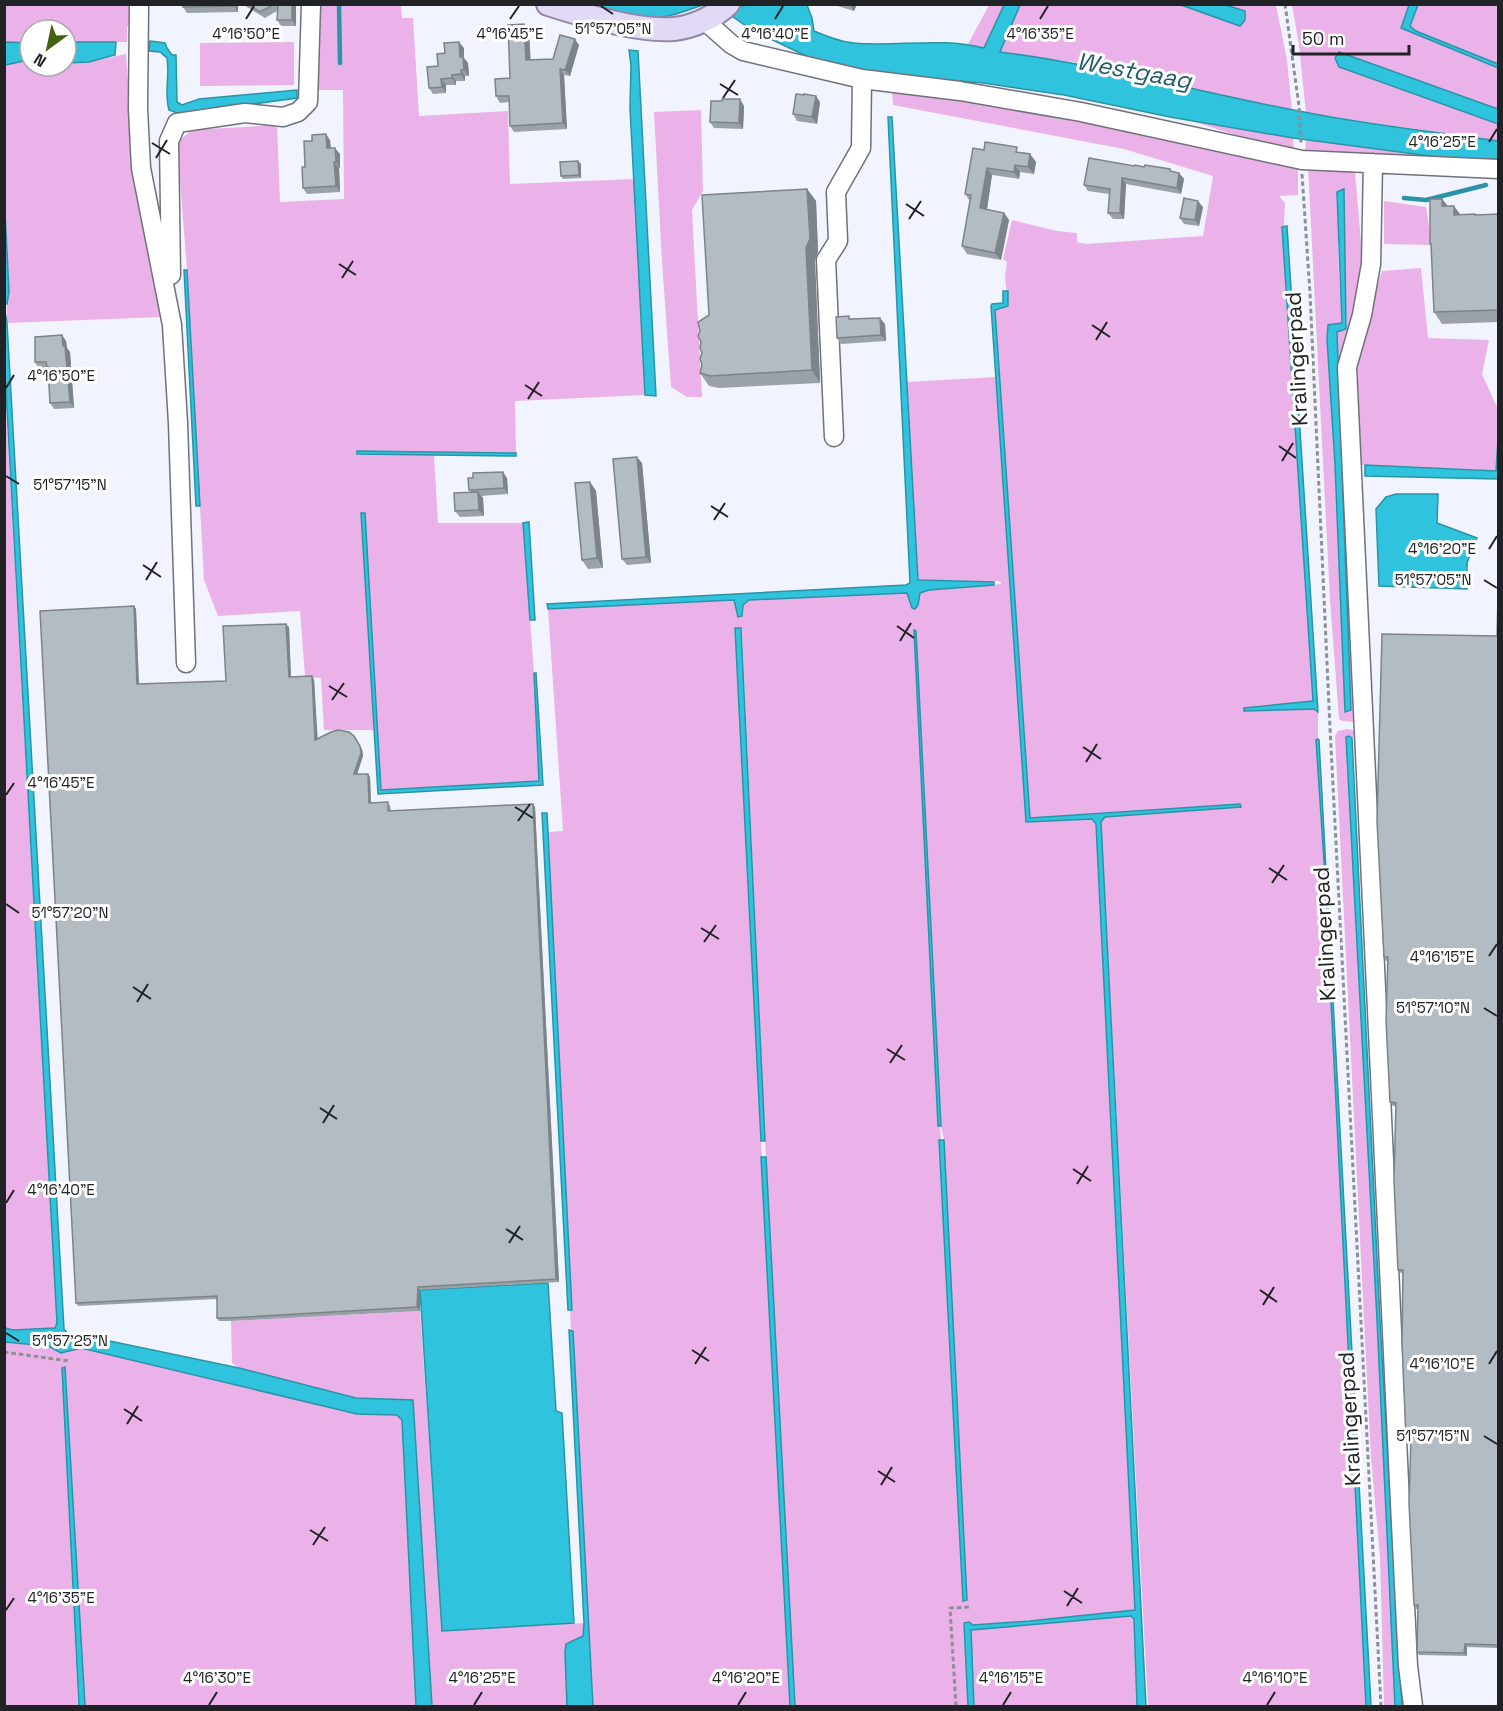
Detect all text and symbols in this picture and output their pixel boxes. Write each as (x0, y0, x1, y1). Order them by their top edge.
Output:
north arrow (18, 18, 78, 78)
scale bar (1293, 18, 1408, 56)
text: 51°57'05"N (575, 19, 651, 38)
text: 4°16'50"E (212, 24, 280, 43)
text: 4°16'45"E (477, 24, 543, 43)
text: 4°16'40"E (741, 24, 809, 43)
text: 4°16'35"E (1006, 24, 1074, 43)
text: 50 m (1302, 27, 1344, 50)
water label: Westgaag (1074, 45, 1195, 96)
text: N (30, 48, 50, 72)
text: 4°16'25"E (1408, 132, 1476, 151)
street label: Kralingerpad (1279, 291, 1313, 427)
text: 4°16'50"E (27, 366, 95, 385)
text: 51°57'15"N (33, 475, 107, 494)
text: 4°16'20"E (1408, 539, 1476, 558)
text: 51°57'05"N (1395, 570, 1471, 589)
text: 4°16'45"E (28, 773, 94, 792)
street label: Kralingerpad (1307, 866, 1341, 1002)
text: 51°57'20"N (32, 903, 108, 922)
text: 4°16'15"E (1410, 947, 1474, 966)
text: 51°57'10"N (1396, 998, 1470, 1017)
text: 4°16'40"E (27, 1180, 95, 1199)
text: 51°57'25"N (32, 1331, 108, 1350)
street label: Kralingerpad (1332, 1351, 1366, 1487)
text: 4°16'10"E (1409, 1354, 1475, 1373)
text: 51°57'15"N (1396, 1426, 1470, 1445)
text: 4°16'35"E (27, 1588, 95, 1607)
text: 4°16'30"E (183, 1668, 251, 1687)
text: 4°16'25"E (448, 1668, 516, 1687)
text: 4°16'20"E (712, 1668, 780, 1687)
text: 4°16'15"E (979, 1668, 1043, 1687)
text: 4°16'10"E (1242, 1668, 1308, 1687)

